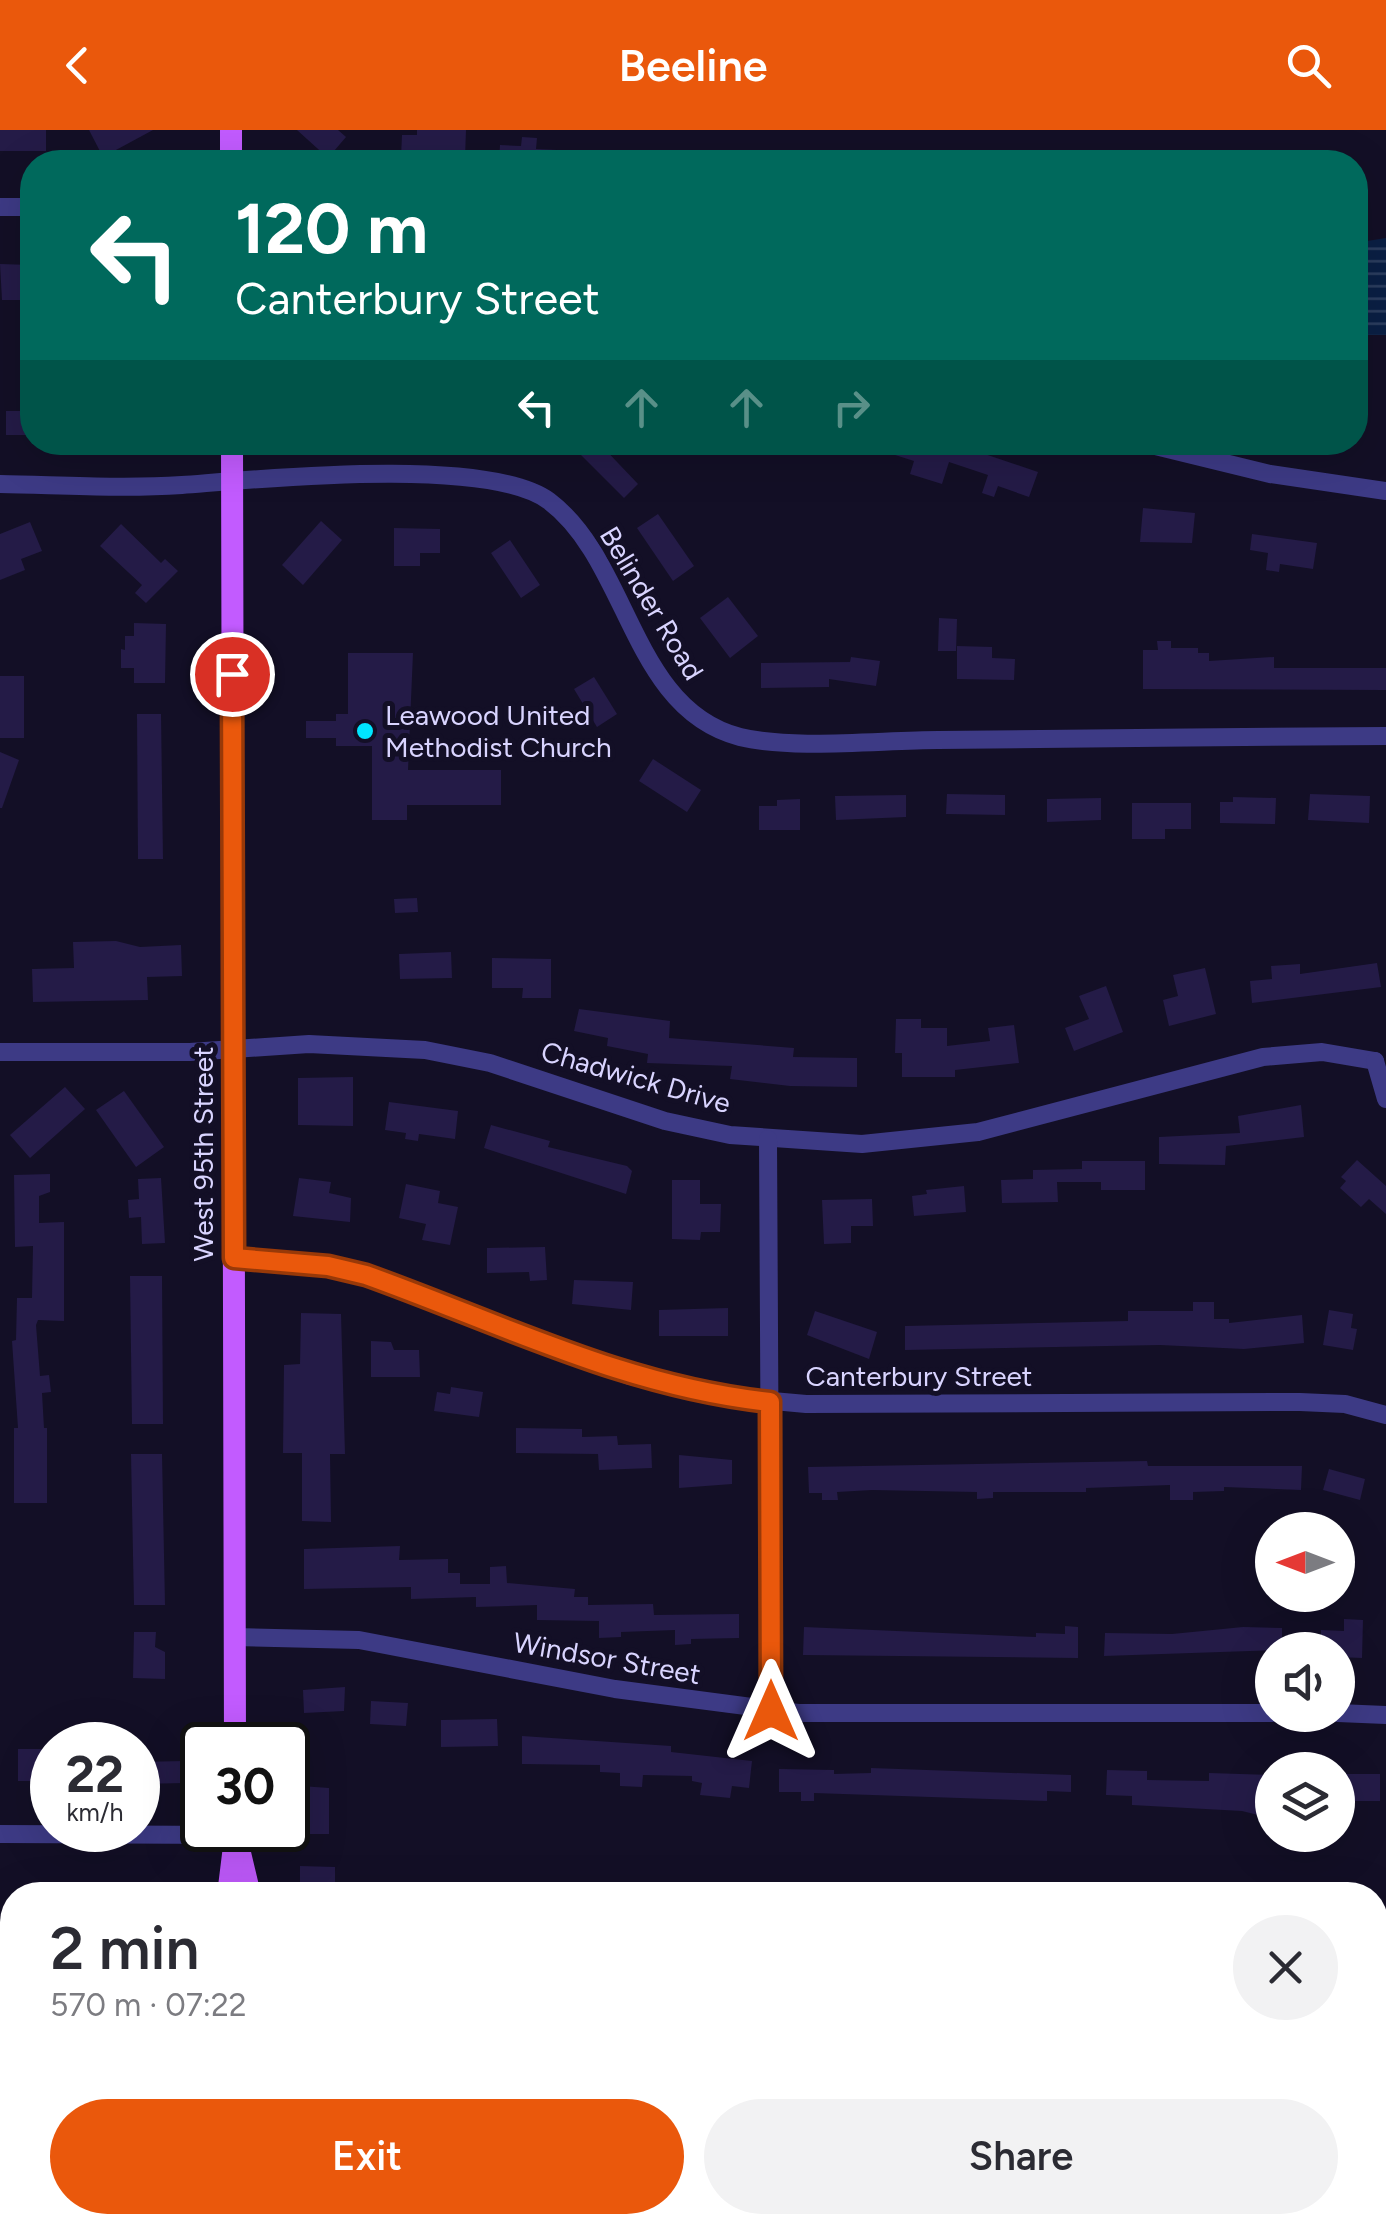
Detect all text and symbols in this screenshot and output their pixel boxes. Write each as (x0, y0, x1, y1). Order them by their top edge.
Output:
icon: back (50, 38, 105, 93)
text: Beeline (618, 38, 768, 92)
icon: search (1281, 38, 1336, 93)
text: 120 m (235, 186, 428, 271)
icon: left (70, 190, 200, 320)
text: Canterbury Street (235, 271, 600, 325)
icon: left (509, 380, 564, 435)
icon: ahead (614, 380, 669, 435)
icon: ahead (719, 380, 774, 435)
icon: right (824, 380, 879, 435)
street label: Belinder Road (593, 520, 711, 686)
pin (190, 632, 275, 717)
icon: arrive (205, 647, 260, 702)
place label: Leawood United Methodist Church (385, 698, 612, 764)
marker: Leawood United Methodist Church (354, 720, 376, 742)
street label: Chadwick Drive (537, 1034, 735, 1120)
street label: West 95th Street (186, 1046, 220, 1262)
street label: Canterbury Street (806, 1359, 1032, 1393)
north arrow (1255, 1512, 1355, 1612)
map controls (1255, 1512, 1355, 1852)
street label: Windsor Street (511, 1625, 703, 1691)
button: sound (1255, 1632, 1355, 1732)
position arrow (719, 1659, 823, 1763)
speed limit sign: 30 (180, 1722, 310, 1852)
text: 22 (66, 1744, 124, 1805)
button: layers (1255, 1752, 1355, 1852)
text: km/h (66, 1797, 124, 1827)
text: 2 min (50, 1912, 199, 1984)
button: close (1233, 1915, 1338, 2020)
text: 570 m · 07:22 (50, 1986, 247, 2024)
button: Exit (50, 2099, 684, 2214)
button: Share (704, 2099, 1338, 2214)

